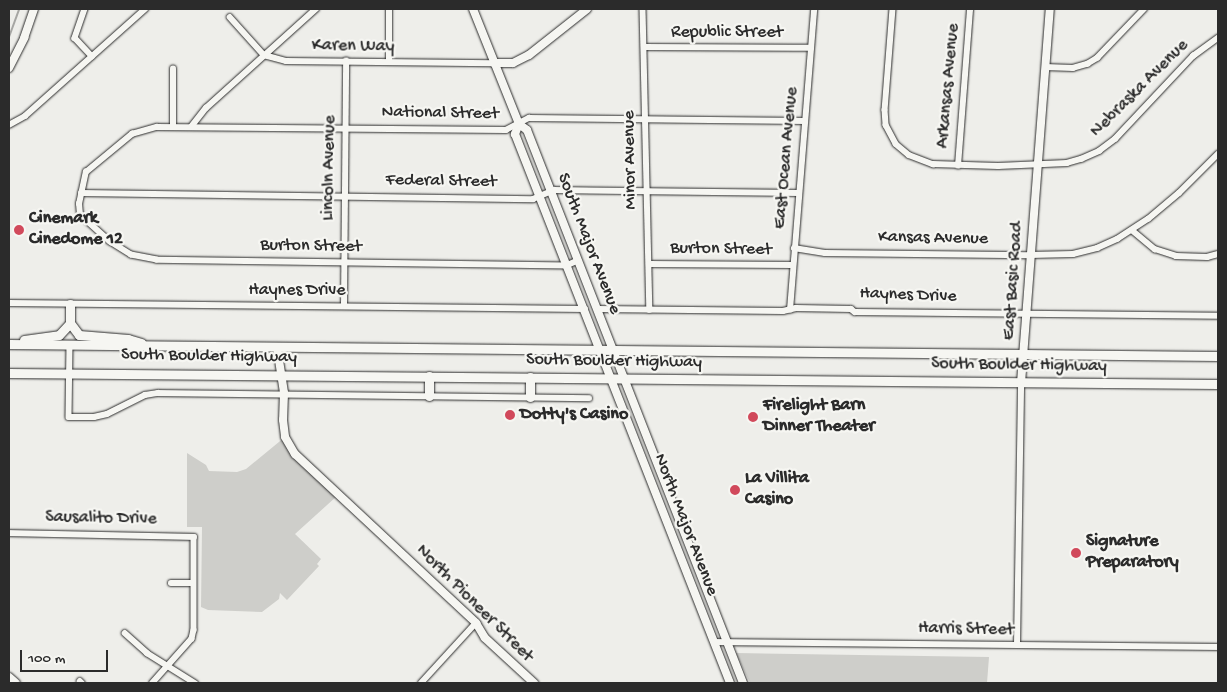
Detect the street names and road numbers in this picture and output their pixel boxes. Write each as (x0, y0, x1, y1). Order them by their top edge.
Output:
street label: Republic Street (671, 22, 783, 44)
street label: Arkansas Avenue (933, 23, 965, 149)
street label: Karen Way (312, 35, 394, 59)
street label: Nebraska Avenue (1086, 35, 1194, 143)
street label: East Ocean Avenue (770, 86, 804, 230)
street label: National Street (381, 102, 499, 126)
street label: Minor Avenue (619, 110, 643, 210)
street label: Lincoln Avenue (318, 115, 342, 221)
street label: Federal Street (385, 170, 497, 194)
street label: South Major Avenue (551, 170, 625, 318)
street label: East Basic Road (999, 221, 1029, 341)
street label: Kansas Avenue (878, 227, 988, 251)
street label: Burton Street (260, 235, 362, 259)
street label: Burton Street (670, 238, 772, 262)
street label: Haynes Drive (248, 280, 346, 302)
street label: Haynes Drive (859, 284, 957, 308)
street label: South Boulder Highway (121, 345, 297, 369)
street label: South Boulder Highway (526, 350, 702, 374)
street label: South Boulder Highway (931, 354, 1107, 378)
street label: North Major Avenue (648, 451, 722, 599)
street label: Sausalito Drive (45, 507, 157, 531)
street label: North Pioneer Street (411, 541, 537, 667)
street label: Harris Street (918, 618, 1014, 642)

